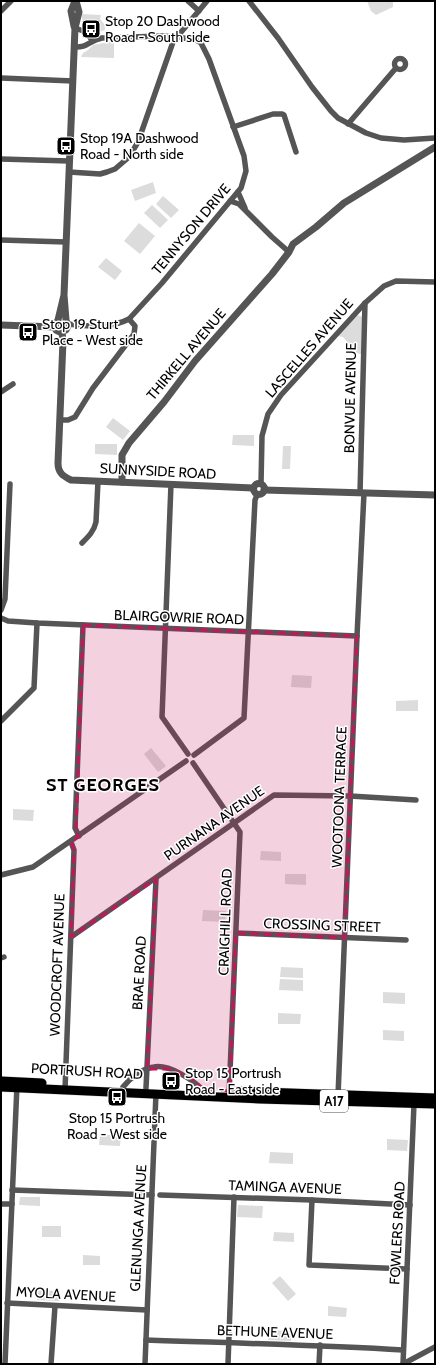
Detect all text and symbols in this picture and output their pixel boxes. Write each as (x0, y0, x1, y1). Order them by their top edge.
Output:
place label: Stop 20 Dashwood Road - South side (105, 12, 220, 46)
bus stop icon: Stop 20 Dashwood Road - South side (80, 18, 102, 40)
place label: Stop 19A Dashwood Road - North side (80, 129, 199, 163)
bus stop icon: Stop 19A Dashwood Road - North side (55, 135, 77, 157)
street label: TENNYSON DRIVE (148, 180, 234, 278)
street label: LASCELLES AVENUE (261, 295, 357, 401)
street label: THIRKELL AVENUE (142, 304, 230, 404)
place label: Stop 19 Sturt Place - West side (42, 315, 143, 349)
bus stop icon: Stop 19 Sturt Place - West side (17, 321, 39, 343)
street label: BONVUE AVENUE (340, 342, 360, 453)
street label: SUNNYSIDE ROAD (99, 459, 217, 483)
street label: BLAIRGOWRIE ROAD (114, 606, 244, 628)
street label: WOOTOONA TERRACE (328, 726, 350, 868)
district label: ST GEORGES (46, 774, 160, 796)
street label: PURNANA AVENUE (160, 781, 268, 864)
street label: CRAIGHILL ROAD (214, 868, 236, 976)
street label: WOODCROFT AVENUE (46, 893, 68, 1037)
street label: CROSSING STREET (263, 914, 381, 936)
street label: BRAE ROAD (128, 935, 150, 1011)
street label: PORTRUSH ROAD (31, 1059, 143, 1083)
place label: Stop 15 Portrush Road - East side (185, 1064, 281, 1098)
bus stop icon: Stop 15 Portrush Road - East side (160, 1070, 182, 1092)
bus stop icon: Stop 15 Portrush Road - West side (106, 1086, 128, 1108)
road number: A17 (320, 1090, 348, 1112)
place label: Stop 15 Portrush Road - West side (67, 1109, 167, 1143)
street label: GLENUNGA AVENUE (126, 1164, 150, 1292)
street label: TAMINGA AVENUE (228, 1176, 342, 1198)
street label: FOWLERS ROAD (385, 1181, 409, 1285)
street label: MYOLA AVENUE (16, 1282, 117, 1306)
street label: BETHUNE AVENUE (217, 1321, 334, 1343)

